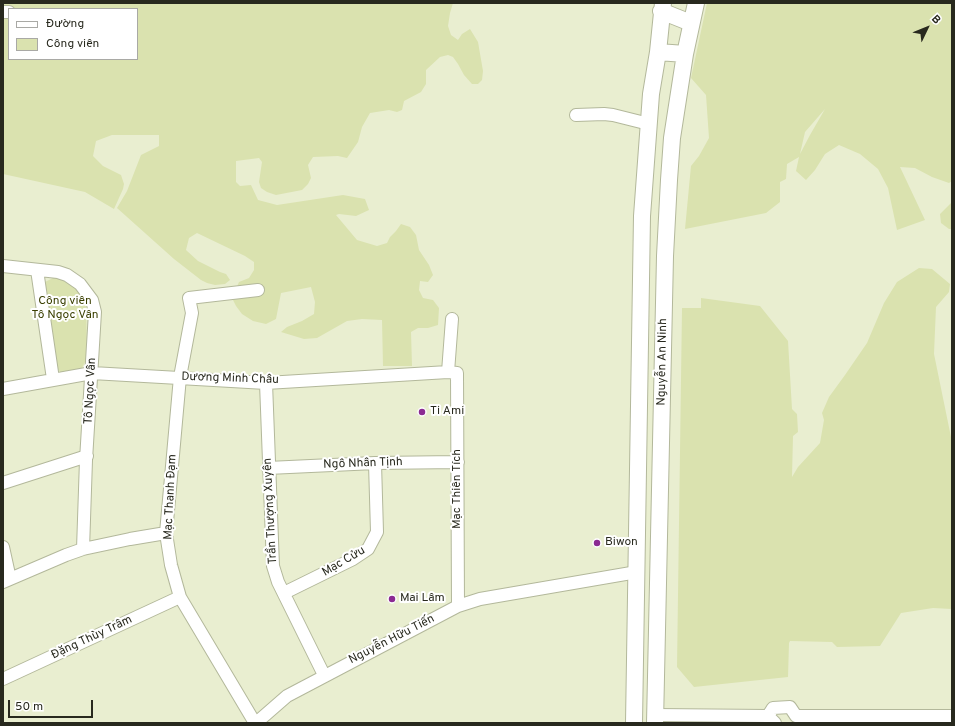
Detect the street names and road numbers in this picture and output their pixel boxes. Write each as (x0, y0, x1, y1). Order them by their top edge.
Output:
street label: Nguyễn An Ninh (655, 318, 671, 406)
street label: Tô Ngọc Vân (82, 357, 100, 425)
street label: Dương Minh Châu (181, 370, 279, 388)
street label: Mạc Thiên Tích (451, 449, 465, 529)
street label: Mạc Thanh Đạm (162, 454, 180, 540)
street label: Ngô Nhân Tịnh (323, 455, 403, 473)
street label: Trần Thượng Xuyên (261, 457, 281, 565)
street label: Mạc Cửu (320, 544, 368, 580)
street label: Nguyễn Hữu Tiến (347, 612, 437, 668)
street label: Đặng Thùy Trâm (49, 613, 135, 663)

